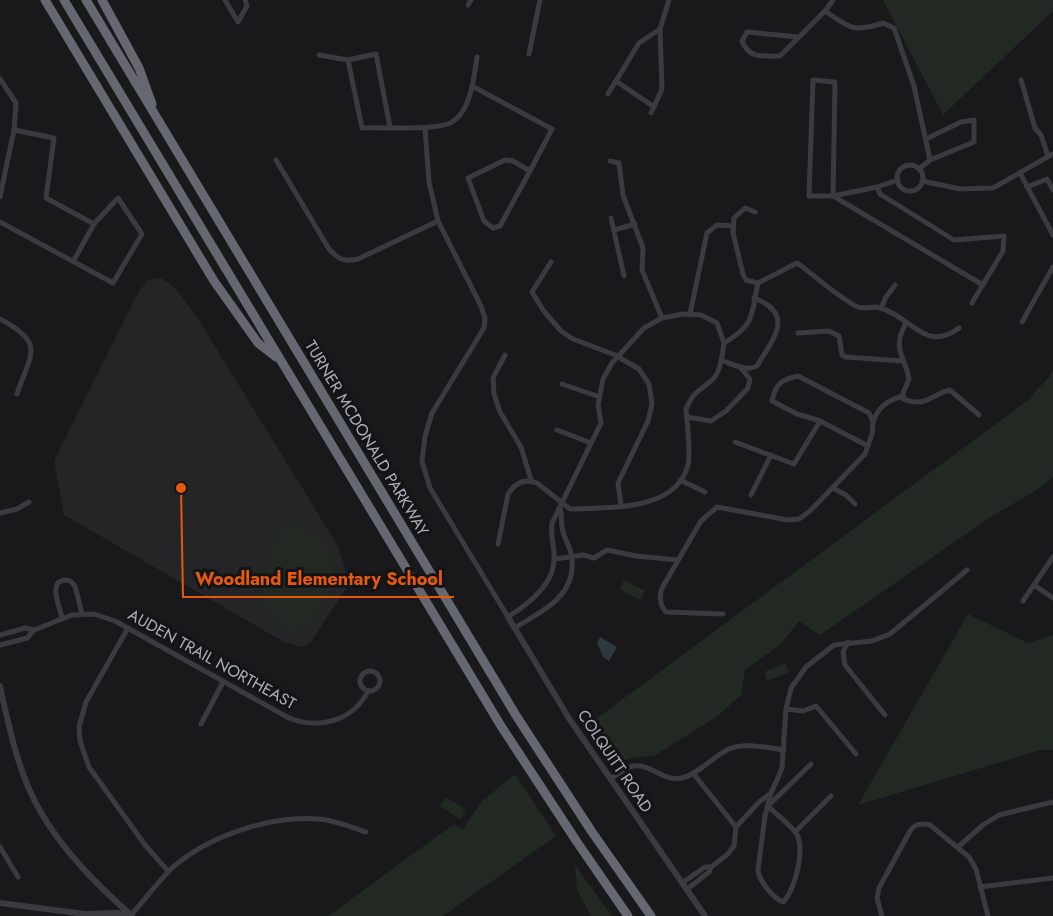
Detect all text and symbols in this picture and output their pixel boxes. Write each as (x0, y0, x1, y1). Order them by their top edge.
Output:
street label: TURNER MCDONALD PARKWAY (299, 336, 435, 540)
callout: Woodland Elementary School (183, 561, 454, 597)
text: Woodland Elementary School (195, 566, 443, 592)
street label: AUDEN TRAIL NORTHEAST (124, 603, 301, 715)
street label: COLQUITT ROAD (572, 705, 658, 817)

